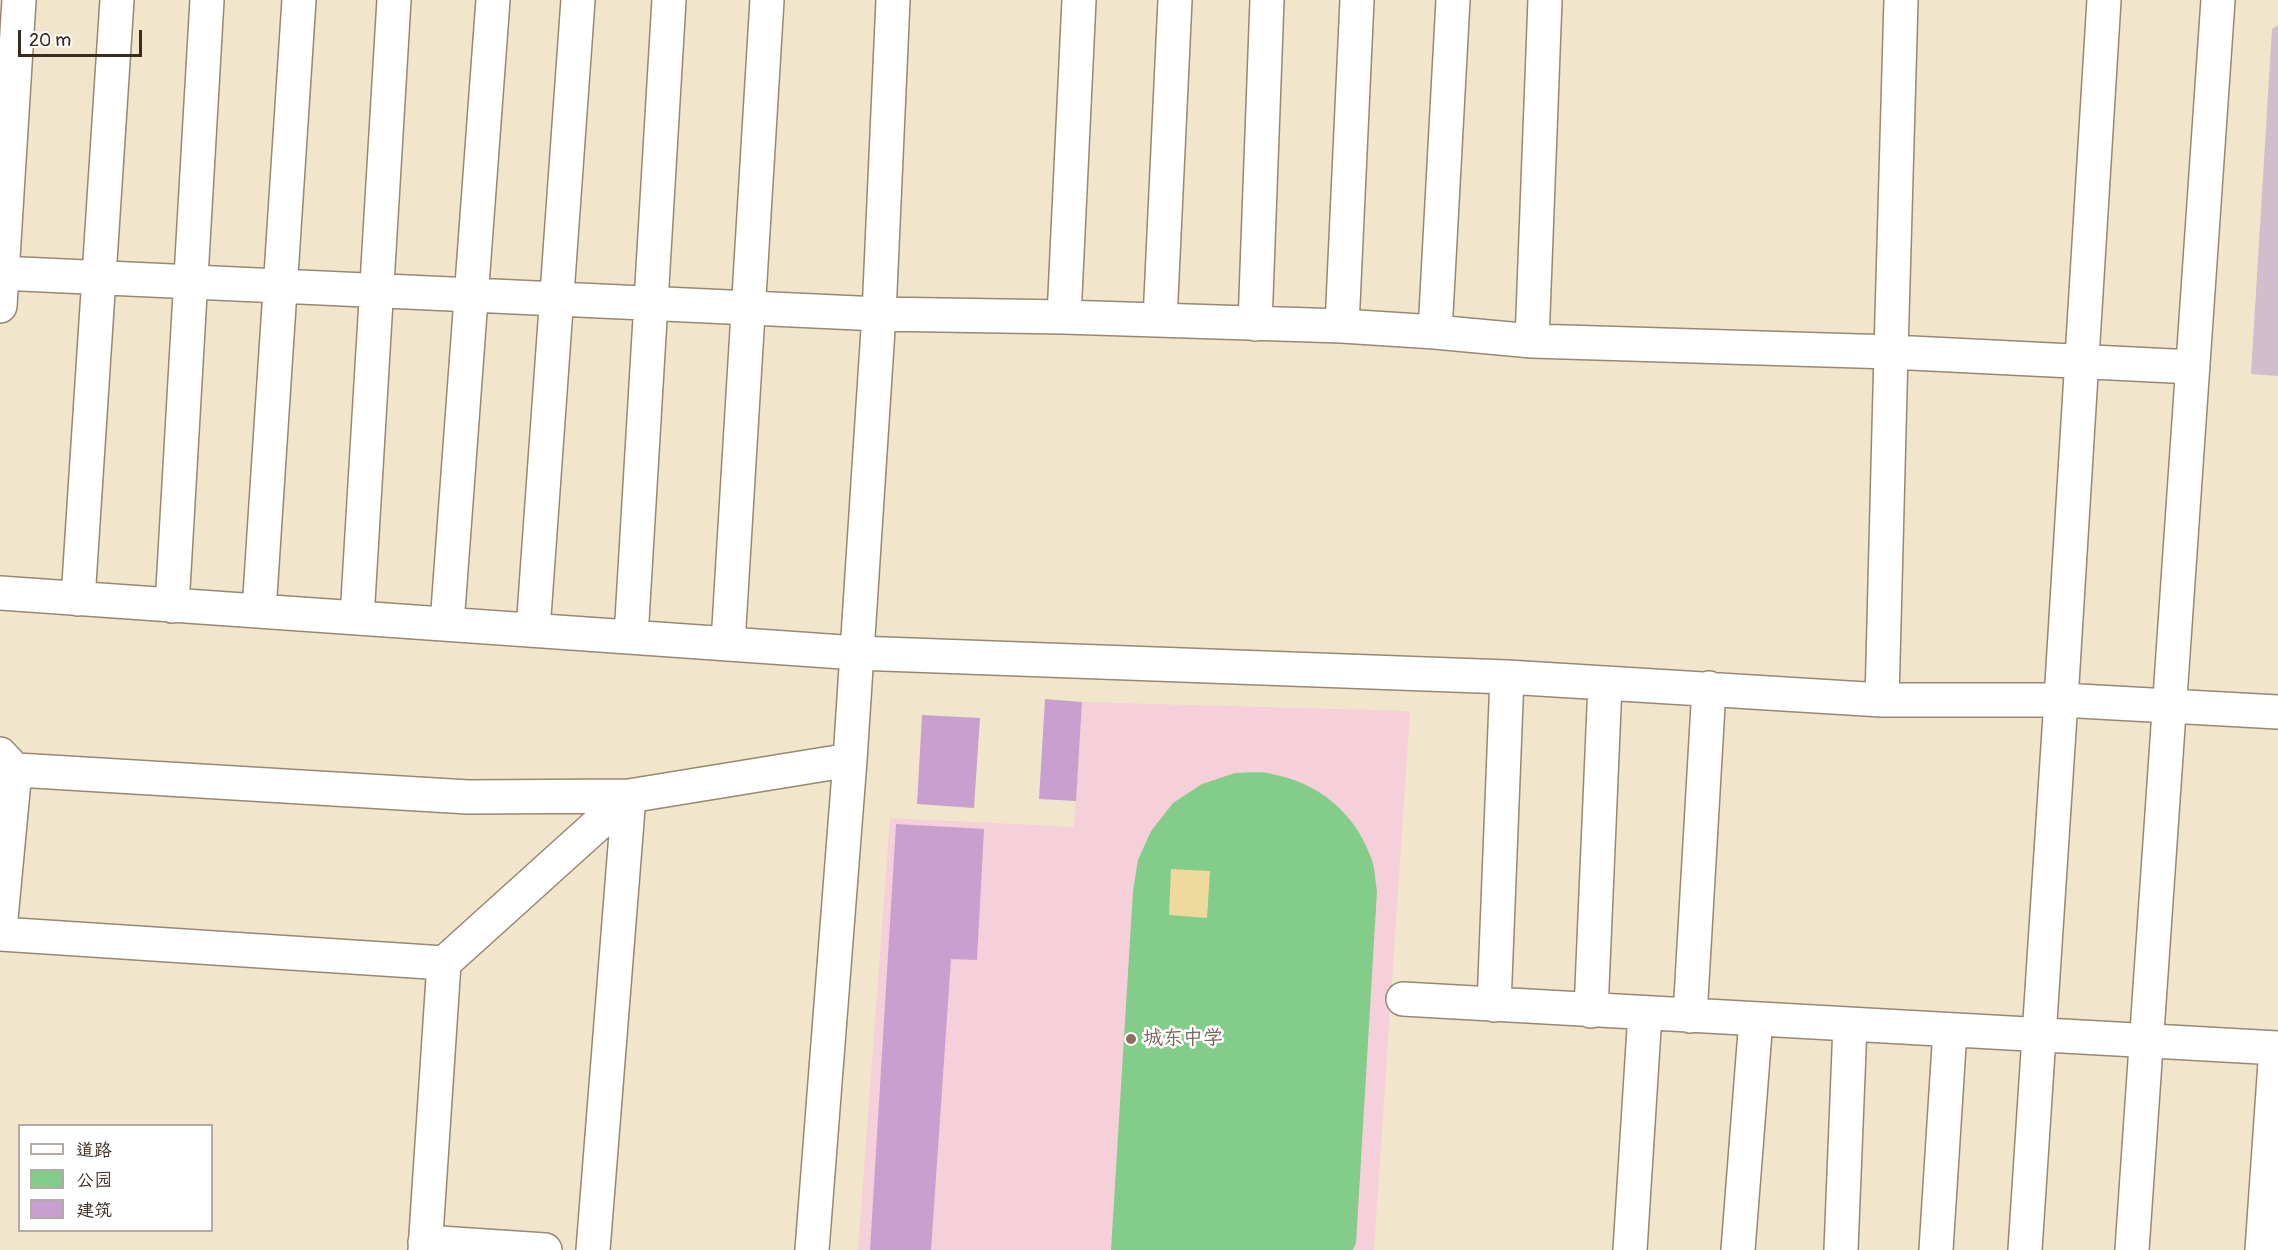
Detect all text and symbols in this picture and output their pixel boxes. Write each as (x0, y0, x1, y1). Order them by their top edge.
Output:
scale bar (21, 18, 146, 56)
text: 20 m (29, 29, 71, 52)
place label: 城东中学 (1143, 1027, 1223, 1051)
marker: 城东中学 (1124, 1032, 1138, 1046)
legend (18, 1124, 213, 1232)
text: 道路 (76, 1139, 112, 1162)
text: 公园 (76, 1169, 112, 1192)
text: 建筑 (76, 1199, 112, 1222)

